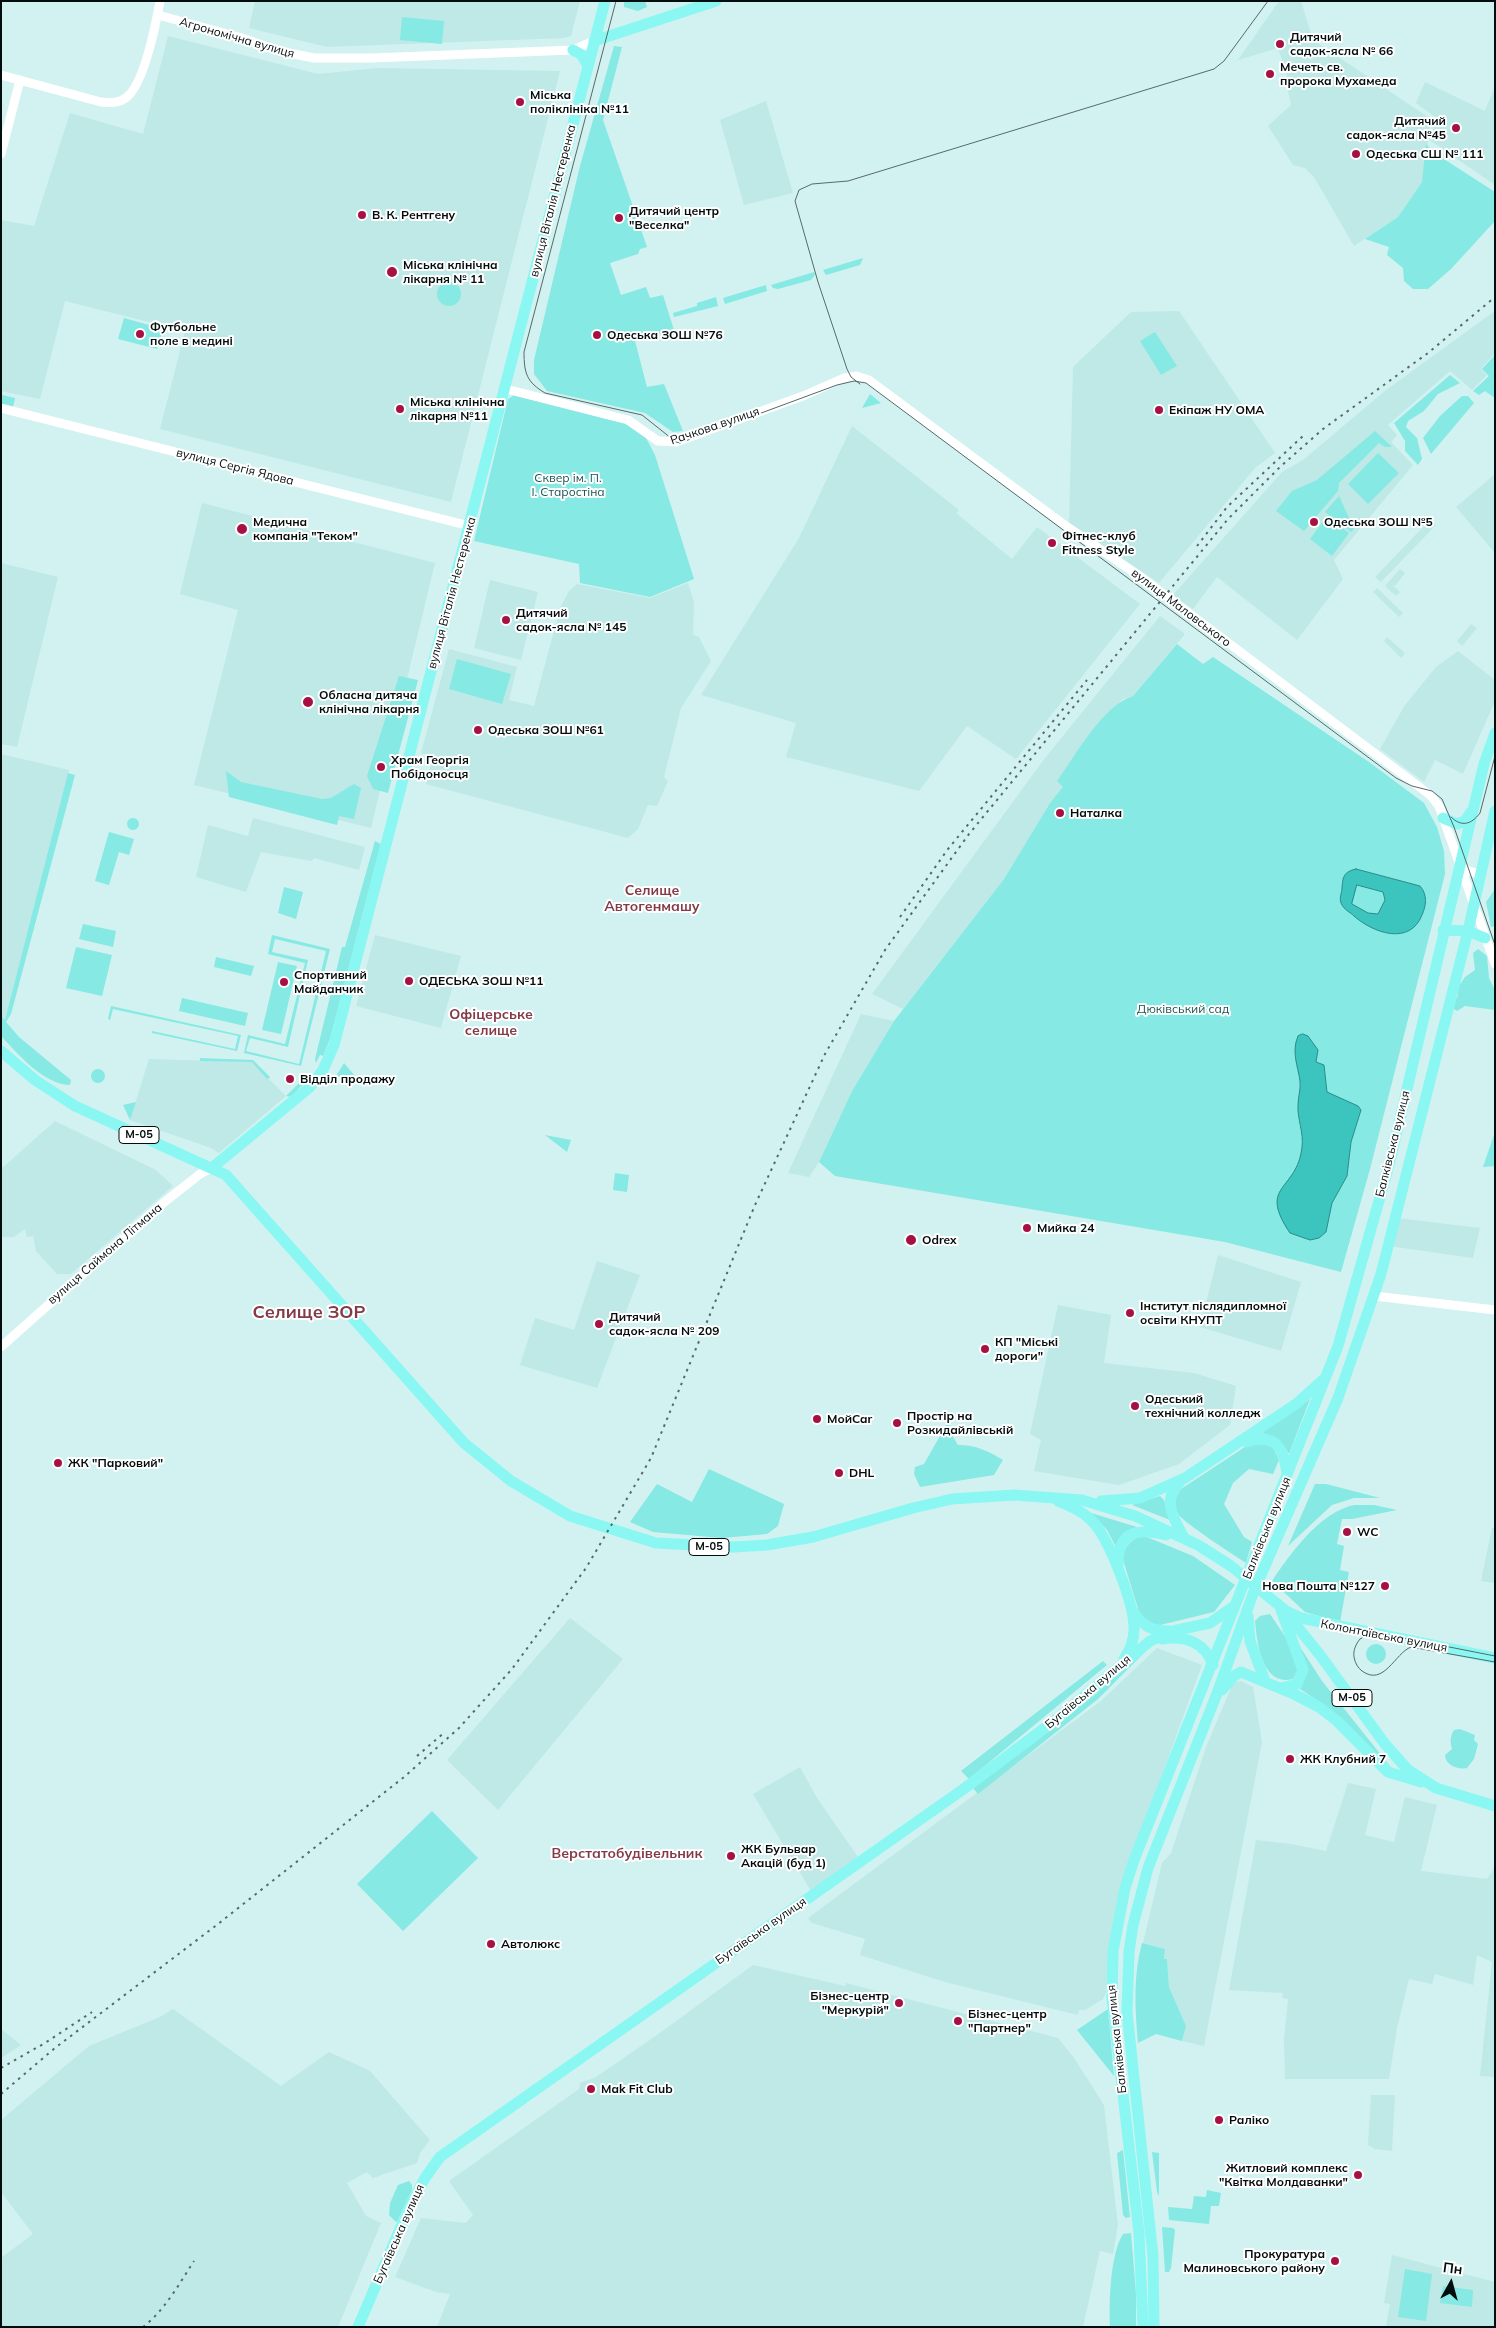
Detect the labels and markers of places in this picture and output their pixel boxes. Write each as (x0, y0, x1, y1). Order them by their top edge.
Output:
place label: Дитячий садок-ясла № 66 (1290, 30, 1393, 58)
marker: Дитячий садок-ясла № 66 (1274, 38, 1286, 50)
place label: Мечеть св. пророка Мухамеда (1280, 60, 1397, 88)
marker: Мечеть св. пророка Мухамеда (1264, 68, 1276, 80)
place label: Міська поліклініка №11 (530, 88, 629, 116)
marker: Міська поліклініка №11 (514, 96, 526, 108)
place label: Дитячий садок-ясла №45 (1346, 114, 1446, 142)
marker: Дитячий садок-ясла №45 (1450, 122, 1462, 134)
place label: Одеська СШ № 111 (1366, 147, 1483, 161)
marker: Одеська СШ № 111 (1350, 148, 1362, 160)
place label: Дитячий центр "Веселка" (629, 204, 719, 232)
place label: В. К. Рентгену (372, 208, 455, 222)
marker: В. К. Рентгену (356, 209, 368, 221)
marker: Дитячий центр "Веселка" (613, 212, 625, 224)
place label: Міська клінічна лікарня № 11 (403, 258, 498, 286)
marker: Міська клінічна лікарня № 11 (385, 265, 399, 279)
place label: Футбольне поле в медині (150, 320, 233, 348)
marker: Футбольне поле в медині (134, 328, 146, 340)
place label: Одеська ЗОШ №76 (607, 328, 723, 342)
marker: Одеська ЗОШ №76 (591, 329, 603, 341)
place label: Міська клінічна лікарня №11 (410, 395, 505, 423)
marker: Міська клінічна лікарня №11 (394, 403, 406, 415)
place label: Екіпаж НУ ОМА (1169, 403, 1264, 417)
marker: Екіпаж НУ ОМА (1153, 404, 1165, 416)
place label: Медична компанія "Теком" (253, 515, 358, 543)
place label: Одеська ЗОШ №5 (1324, 515, 1433, 529)
marker: Одеська ЗОШ №5 (1308, 516, 1320, 528)
marker: Медична компанія "Теком" (235, 522, 249, 536)
place label: Фітнес-клуб Fitness Style (1062, 529, 1136, 557)
marker: Фітнес-клуб Fitness Style (1046, 537, 1058, 549)
place label: Дитячий садок-ясла № 145 (516, 606, 626, 634)
marker: Дитячий садок-ясла № 145 (500, 614, 512, 626)
place label: Обласна дитяча клінічна лікарня (319, 688, 419, 716)
marker: Обласна дитяча клінічна лікарня (301, 695, 315, 709)
place label: Одеська ЗОШ №61 (488, 723, 604, 737)
marker: Одеська ЗОШ №61 (472, 724, 484, 736)
place label: Храм Георгія Побідоносця (391, 753, 469, 781)
marker: Храм Георгія Побідоносця (375, 761, 387, 773)
place label: Наталка (1070, 806, 1122, 820)
marker: Наталка (1054, 807, 1066, 819)
place label: Спортивний Майданчик (294, 968, 367, 996)
place label: ОДЕСЬКА ЗОШ №11 (419, 974, 543, 988)
marker: ОДЕСЬКА ЗОШ №11 (403, 975, 415, 987)
marker: Спортивний Майданчик (278, 976, 290, 988)
place label: Відділ продажу (300, 1072, 395, 1086)
marker: Відділ продажу (284, 1073, 296, 1085)
place label: Мийка 24 (1037, 1221, 1094, 1235)
marker: Мийка 24 (1021, 1222, 1033, 1234)
marker: Odrex (904, 1233, 918, 1247)
place label: Odrex (922, 1233, 957, 1247)
place label: Інститут післядипломної освіти КНУПТ (1140, 1299, 1286, 1327)
marker: Інститут післядипломної освіти КНУПТ (1124, 1307, 1136, 1319)
place label: Дитячий садок-ясла № 209 (609, 1310, 719, 1338)
marker: Дитячий садок-ясла № 209 (593, 1318, 605, 1330)
place label: КП "Міські дороги" (995, 1335, 1058, 1363)
marker: КП "Міські дороги" (979, 1343, 991, 1355)
place label: Одеський технічний колледж (1145, 1392, 1260, 1420)
marker: Одеський технічний колледж (1129, 1400, 1141, 1412)
place label: Простір на Розкидайлівській (907, 1409, 1013, 1437)
place label: МойCar (827, 1412, 872, 1426)
marker: МойCar (811, 1413, 823, 1425)
marker: Простір на Розкидайлівській (891, 1417, 903, 1429)
place label: ЖК "Парковий" (68, 1456, 163, 1470)
marker: ЖК "Парковий" (52, 1457, 64, 1469)
place label: DHL (849, 1466, 874, 1480)
marker: DHL (833, 1467, 845, 1479)
place label: WC (1357, 1525, 1378, 1539)
marker: WC (1341, 1526, 1353, 1538)
place label: Нова Пошта №127 (1262, 1579, 1375, 1593)
marker: Нова Пошта №127 (1379, 1580, 1391, 1592)
place label: ЖК Клубний 7 (1300, 1752, 1386, 1766)
marker: ЖК Клубний 7 (1284, 1753, 1296, 1765)
place label: ЖК Бульвар Акацій (буд 1) (741, 1842, 826, 1870)
marker: ЖК Бульвар Акацій (буд 1) (725, 1850, 737, 1862)
place label: Автолюкс (501, 1937, 560, 1951)
marker: Автолюкс (485, 1938, 497, 1950)
place label: Бізнес-центр "Меркурій" (810, 1989, 889, 2017)
marker: Бізнес-центр "Меркурій" (893, 1997, 905, 2009)
place label: Бізнес-центр "Партнер" (968, 2007, 1047, 2035)
marker: Бізнес-центр "Партнер" (952, 2015, 964, 2027)
place label: Mak Fit Club (601, 2082, 673, 2096)
marker: Mak Fit Club (585, 2083, 597, 2095)
place label: Раліко (1229, 2113, 1269, 2127)
marker: Раліко (1213, 2114, 1225, 2126)
place label: Житловий комплекс "Квітка Молдаванки" (1219, 2161, 1348, 2189)
marker: Житловий комплекс "Квітка Молдаванки" (1352, 2169, 1364, 2181)
place label: Прокуратура Малиновського району (1183, 2247, 1325, 2275)
marker: Прокуратура Малиновського району (1329, 2255, 1341, 2267)

